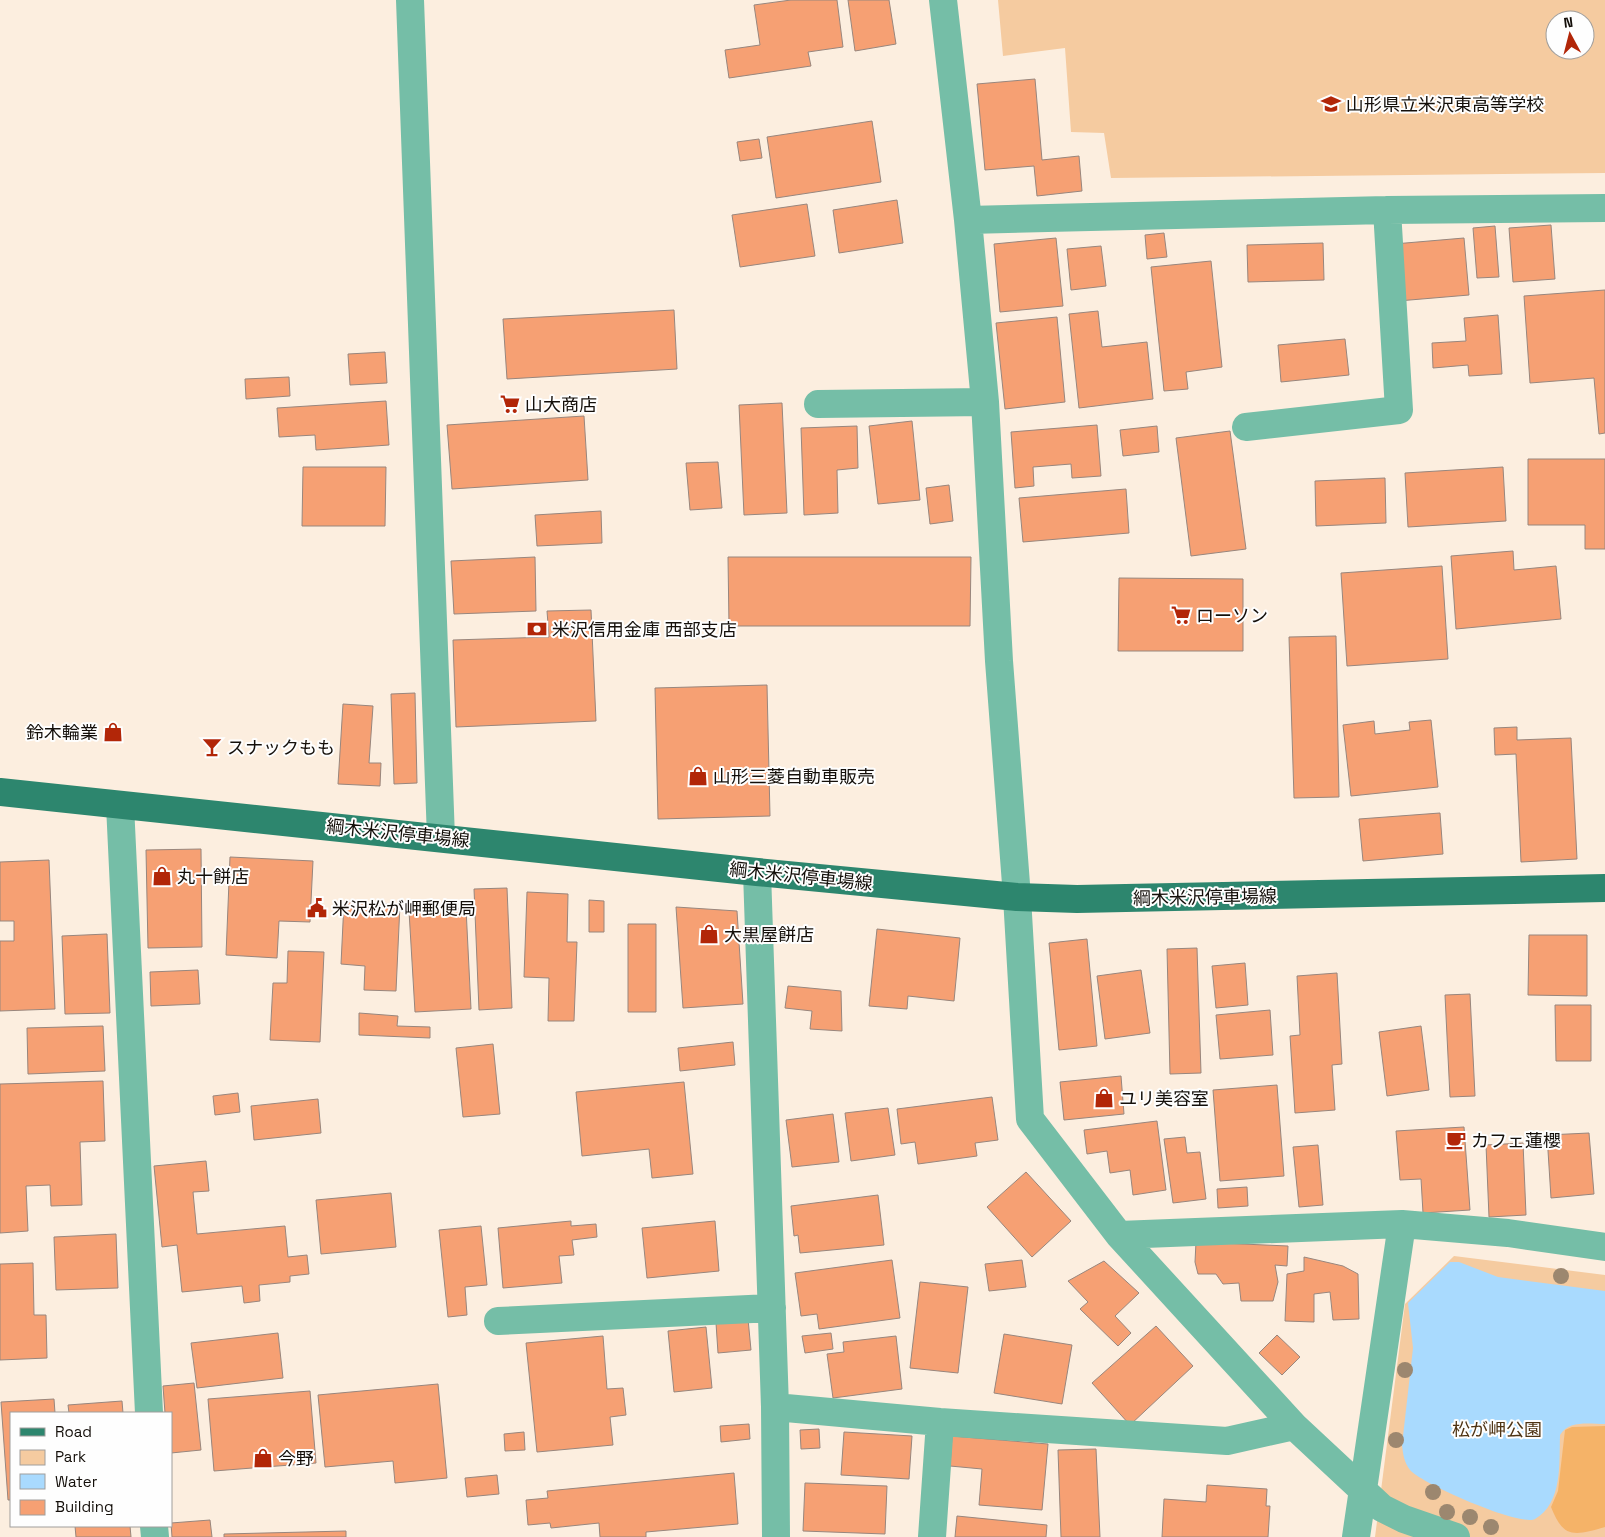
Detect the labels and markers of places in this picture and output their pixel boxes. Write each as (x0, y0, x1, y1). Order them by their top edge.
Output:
school or university icon: 山形県立米沢東高等学校 (1320, 93, 1342, 115)
place label: 山形県立米沢東高等学校 (1346, 93, 1544, 116)
supermarket icon: 山大商店 (499, 393, 521, 415)
place label: 山大商店 (525, 393, 597, 416)
supermarket icon: ローソン (1170, 604, 1192, 626)
place label: ローソン (1196, 604, 1268, 627)
bank icon: 米沢信用金庫 西部支店 (526, 618, 548, 640)
place label: 米沢信用金庫 西部支店 (552, 618, 737, 641)
place label: 鈴木輪業 (26, 721, 98, 744)
shop icon: 鈴木輪業 (102, 721, 124, 743)
bar icon: スナックもも (201, 736, 223, 758)
place label: スナックもも (227, 736, 335, 759)
shop icon: 山形三菱自動車販売 (687, 765, 709, 787)
place label: 山形三菱自動車販売 (713, 765, 875, 788)
shop icon: 丸十餅店 (151, 865, 173, 887)
place label: 丸十餅店 (177, 865, 249, 888)
public building icon: 米沢松が岬郵便局 (306, 897, 328, 919)
place label: 米沢松が岬郵便局 (332, 897, 476, 920)
shop icon: 大黒屋餅店 (698, 923, 720, 945)
place label: 大黒屋餅店 (724, 923, 814, 946)
shop icon: ユリ美容室 (1093, 1087, 1115, 1109)
place label: ユリ美容室 (1119, 1087, 1209, 1110)
cafe icon: カフェ蓮櫻 (1445, 1129, 1467, 1151)
place label: カフェ蓮櫻 (1471, 1129, 1561, 1152)
shop icon: 今野 (252, 1447, 274, 1469)
place label: 今野 (278, 1447, 314, 1470)

